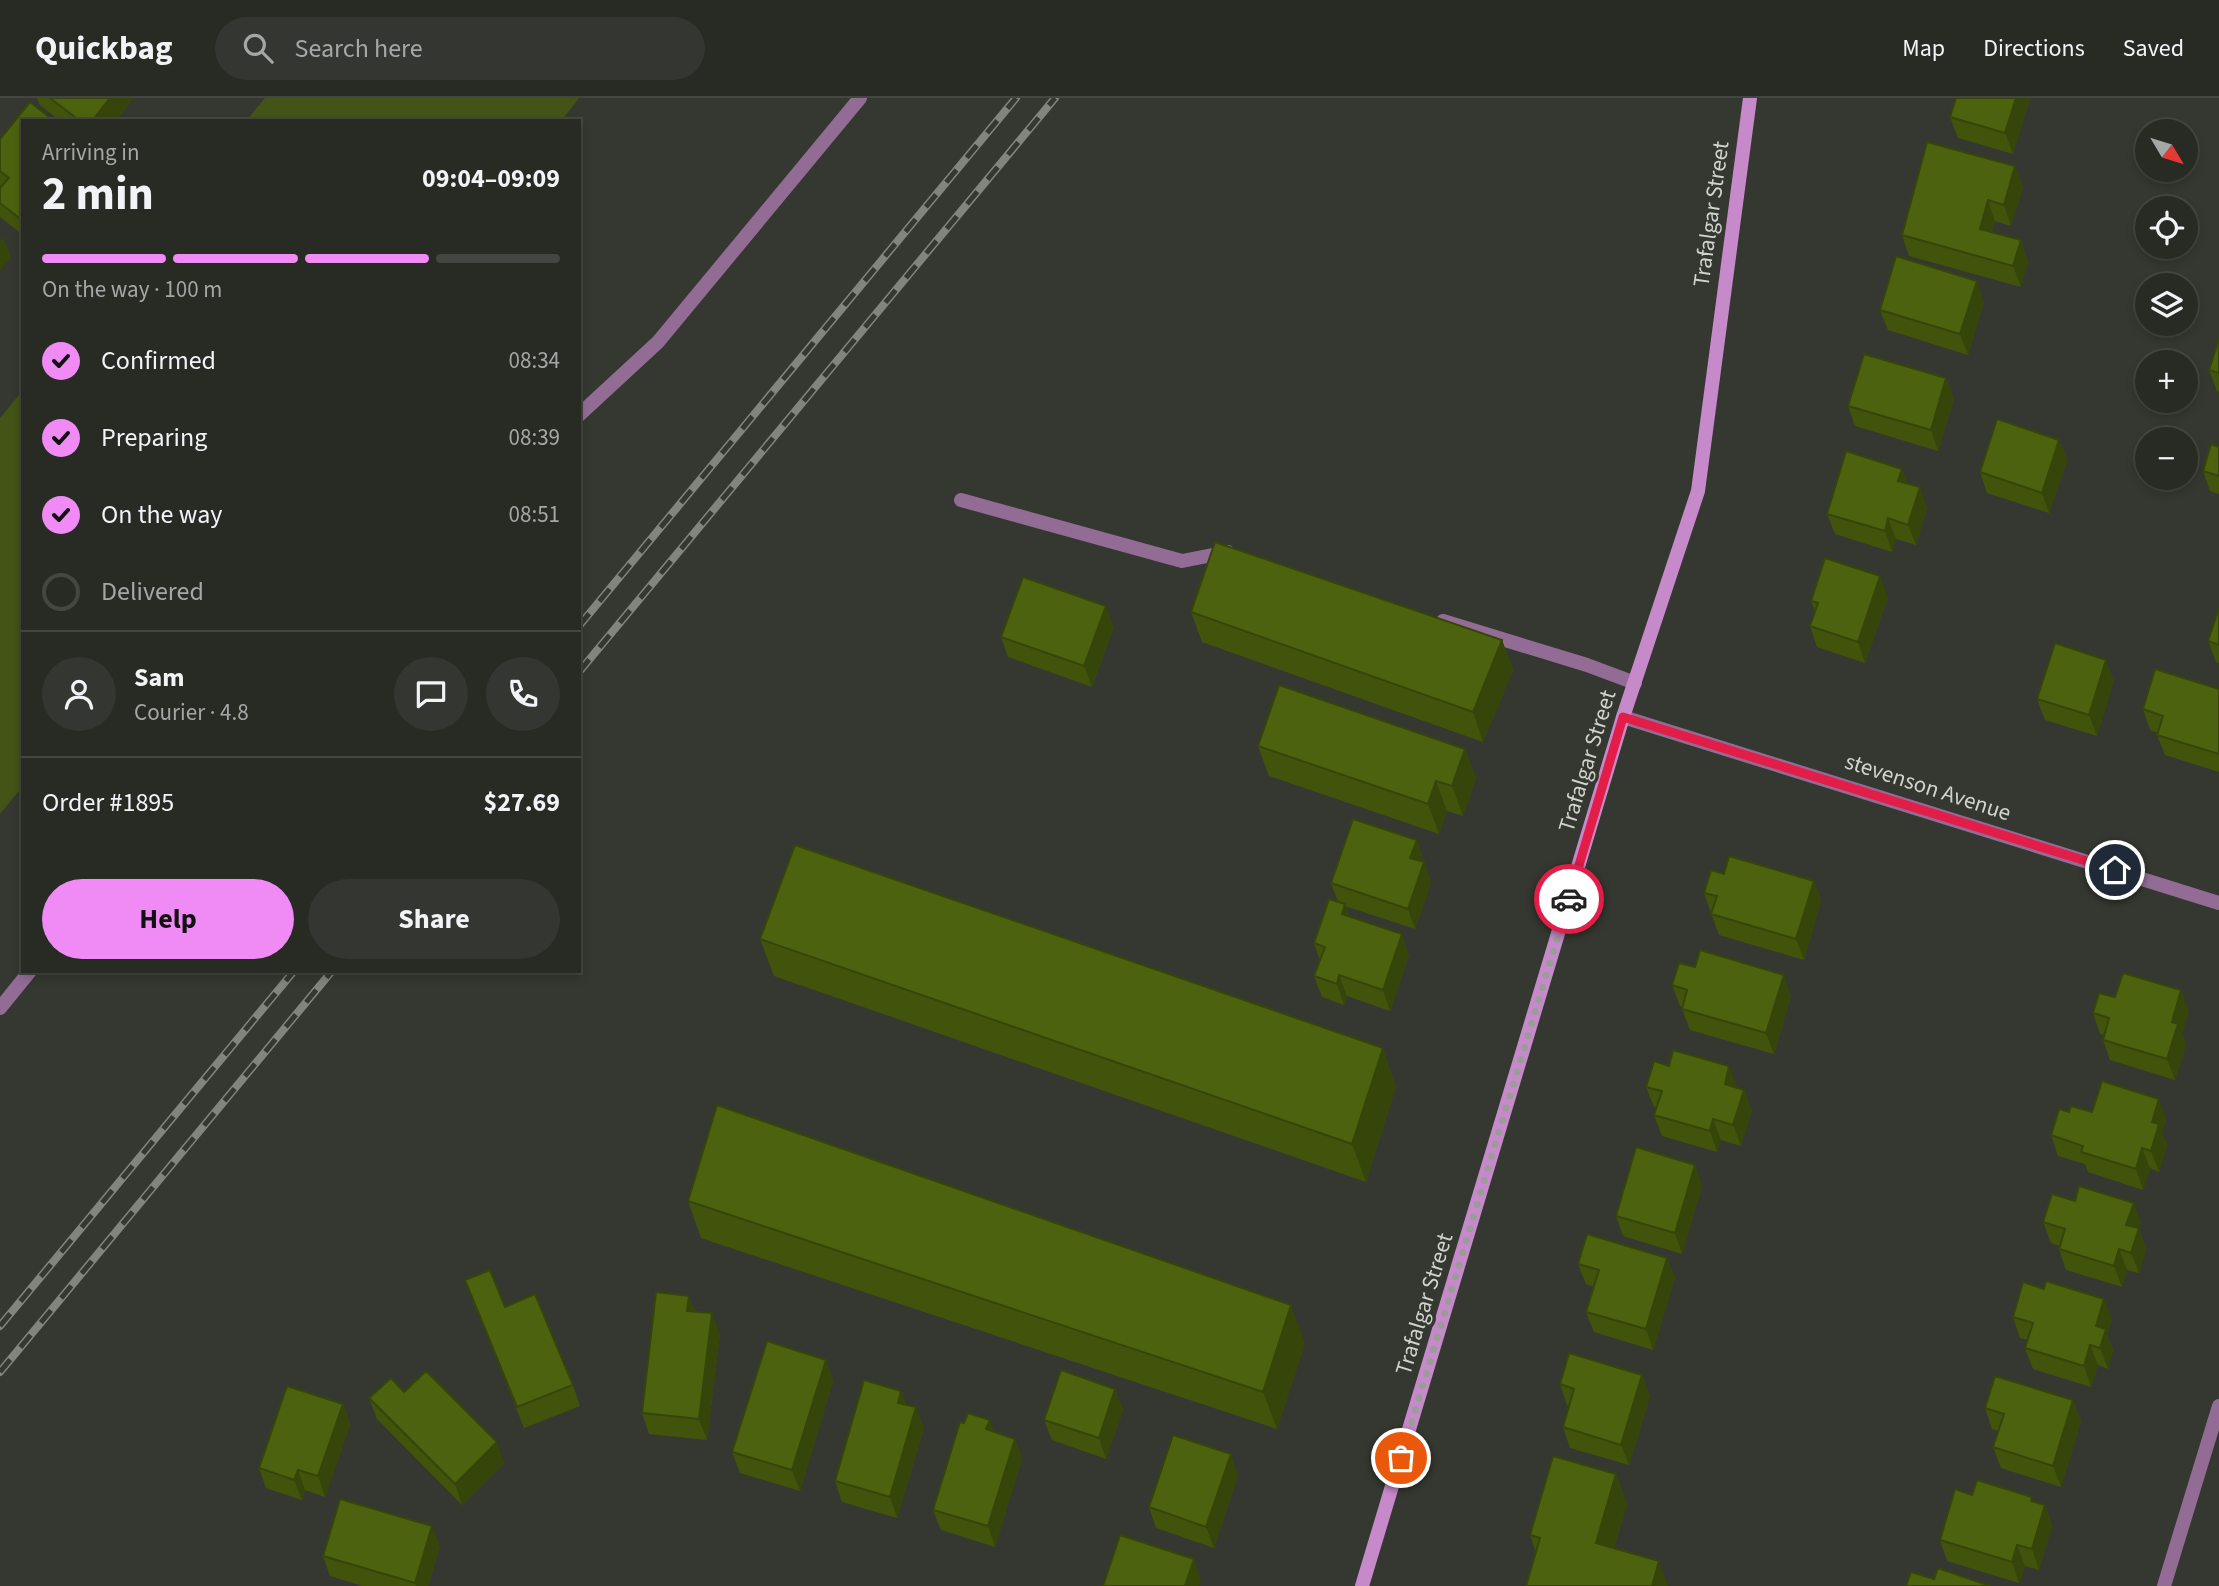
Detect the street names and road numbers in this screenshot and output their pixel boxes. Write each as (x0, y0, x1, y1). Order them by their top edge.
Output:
street label: Trafalgar Street (1684, 139, 1738, 289)
street label: Trafalgar Street (1550, 686, 1624, 836)
street label: stevenson Avenue (1841, 745, 2015, 829)
street label: Trafalgar Street (1387, 1229, 1461, 1379)

